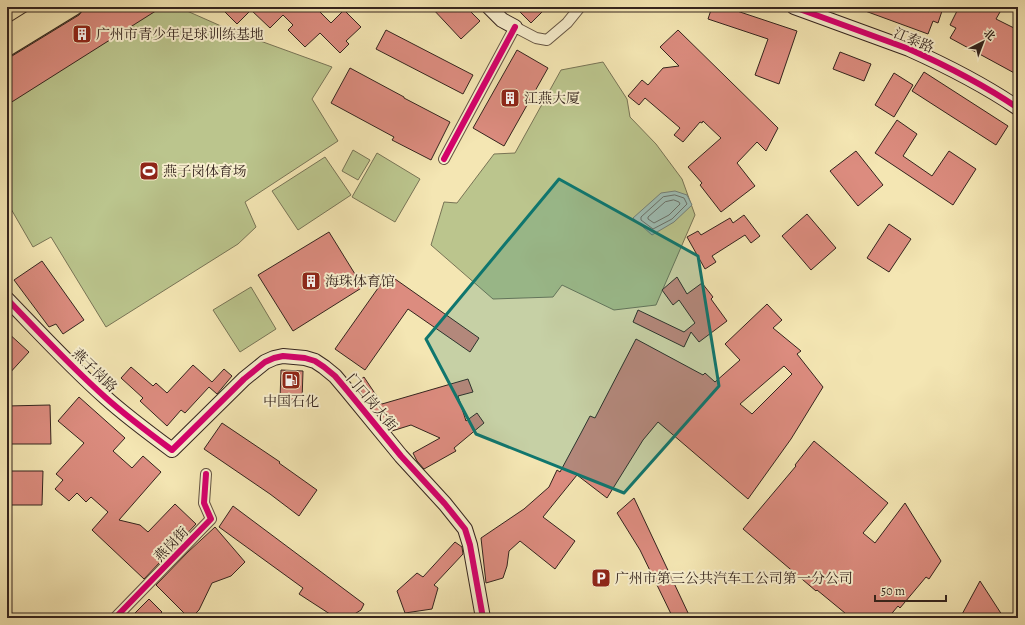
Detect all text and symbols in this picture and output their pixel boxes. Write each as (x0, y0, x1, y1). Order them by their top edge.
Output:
north arrow (963, 22, 1003, 62)
building icon: 广州市青少年足球训练基地 (71, 23, 93, 45)
street label: 江泰路 (891, 24, 937, 57)
place label: 广州市青少年足球训练基地 (96, 25, 264, 44)
text: 北 (980, 26, 998, 44)
building icon: 江燕大厦 (499, 87, 521, 109)
place label: 江燕大厦 (524, 89, 580, 108)
sports icon: 燕子岗体育场 (138, 160, 160, 182)
place label: 燕子岗体育场 (163, 162, 247, 181)
building icon: 海珠体育馆 (300, 270, 322, 292)
place label: 海珠体育馆 (325, 272, 395, 291)
street label: 燕子岗路 (68, 344, 121, 397)
fuel station icon: 中国石化 (280, 369, 302, 391)
street label: 门口岗大街 (342, 369, 401, 435)
place label: 中国石化 (263, 392, 319, 411)
street label: 燕岗街 (150, 523, 193, 566)
parking icon: 广州市第三公共汽车工公司第一分公司 (590, 567, 612, 589)
place label: 广州市第三公共汽车工公司第一分公司 (615, 569, 853, 588)
scale bar (875, 577, 946, 603)
text: 50 m (881, 583, 905, 599)

